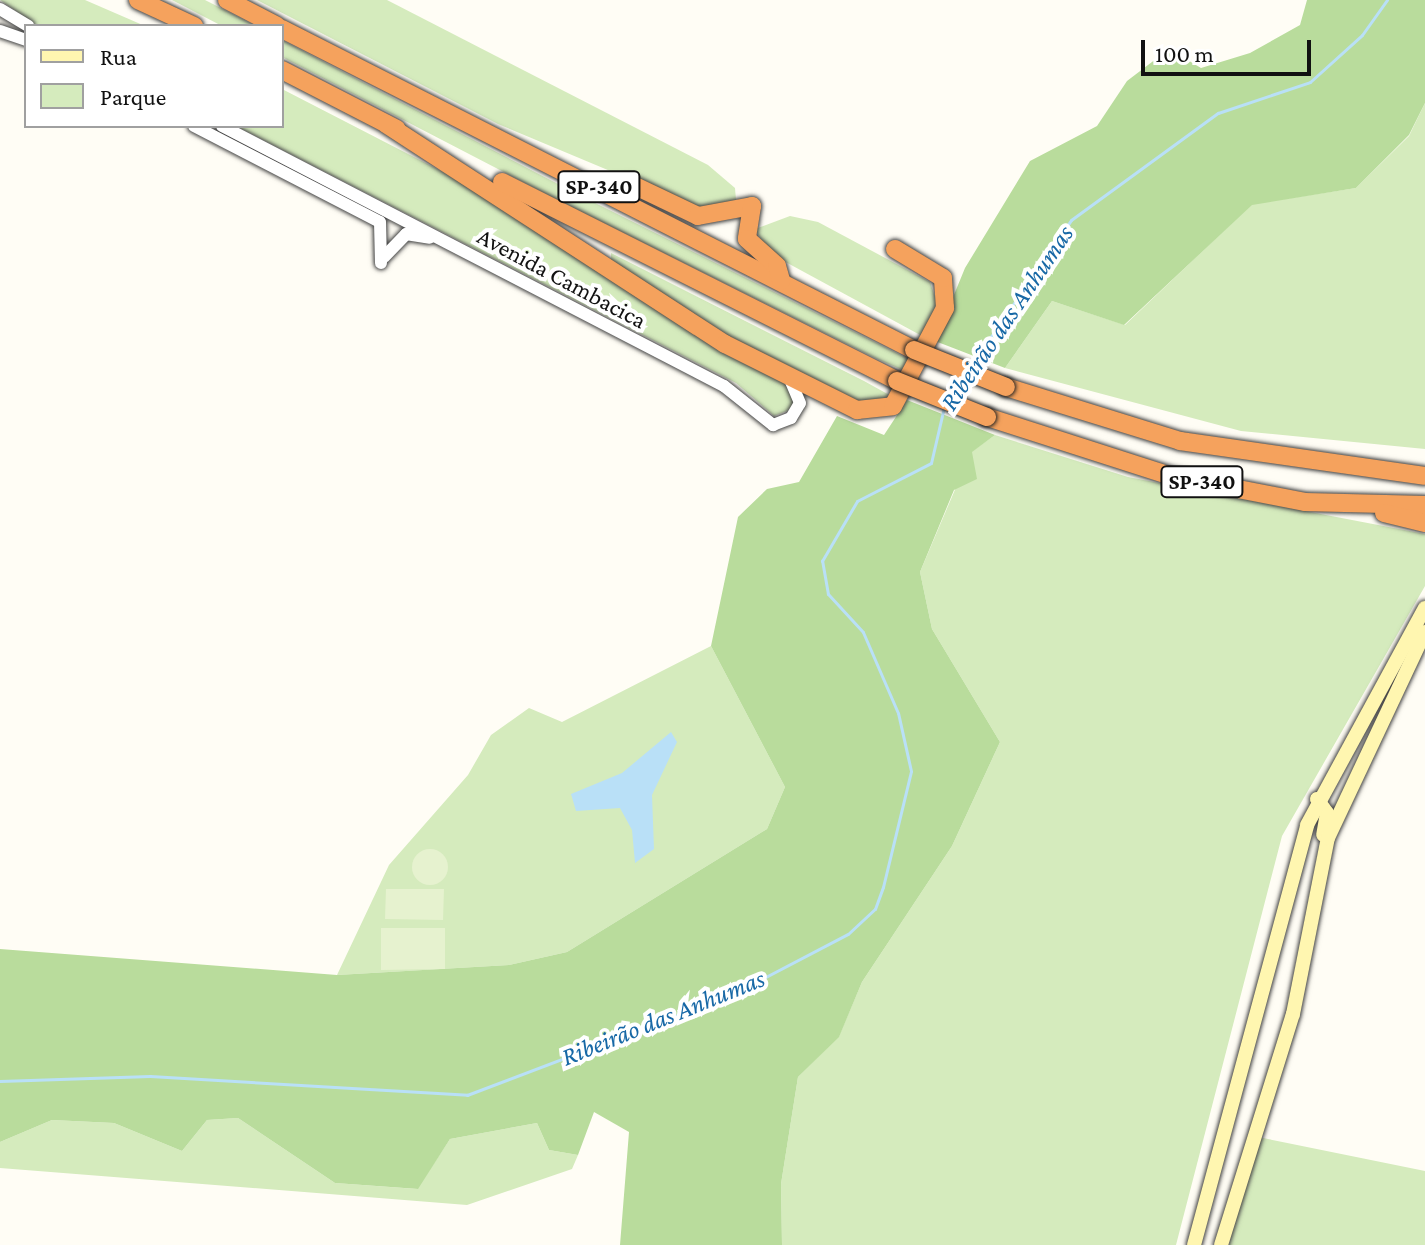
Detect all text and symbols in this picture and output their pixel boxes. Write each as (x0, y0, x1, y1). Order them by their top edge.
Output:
legend (24, 24, 284, 128)
scale bar (1145, 24, 1315, 74)
text: 100 m (1155, 40, 1214, 67)
text: Rua (100, 43, 137, 70)
text: Parque (100, 83, 166, 110)
road number: SP-340 (557, 169, 641, 205)
water label: Ribeirão das Anhumas (934, 220, 1080, 416)
street label: Avenida Cambacica (473, 221, 651, 335)
road number: SP-340 (1160, 464, 1244, 500)
water label: Ribeirão das Anhumas (557, 963, 769, 1073)

